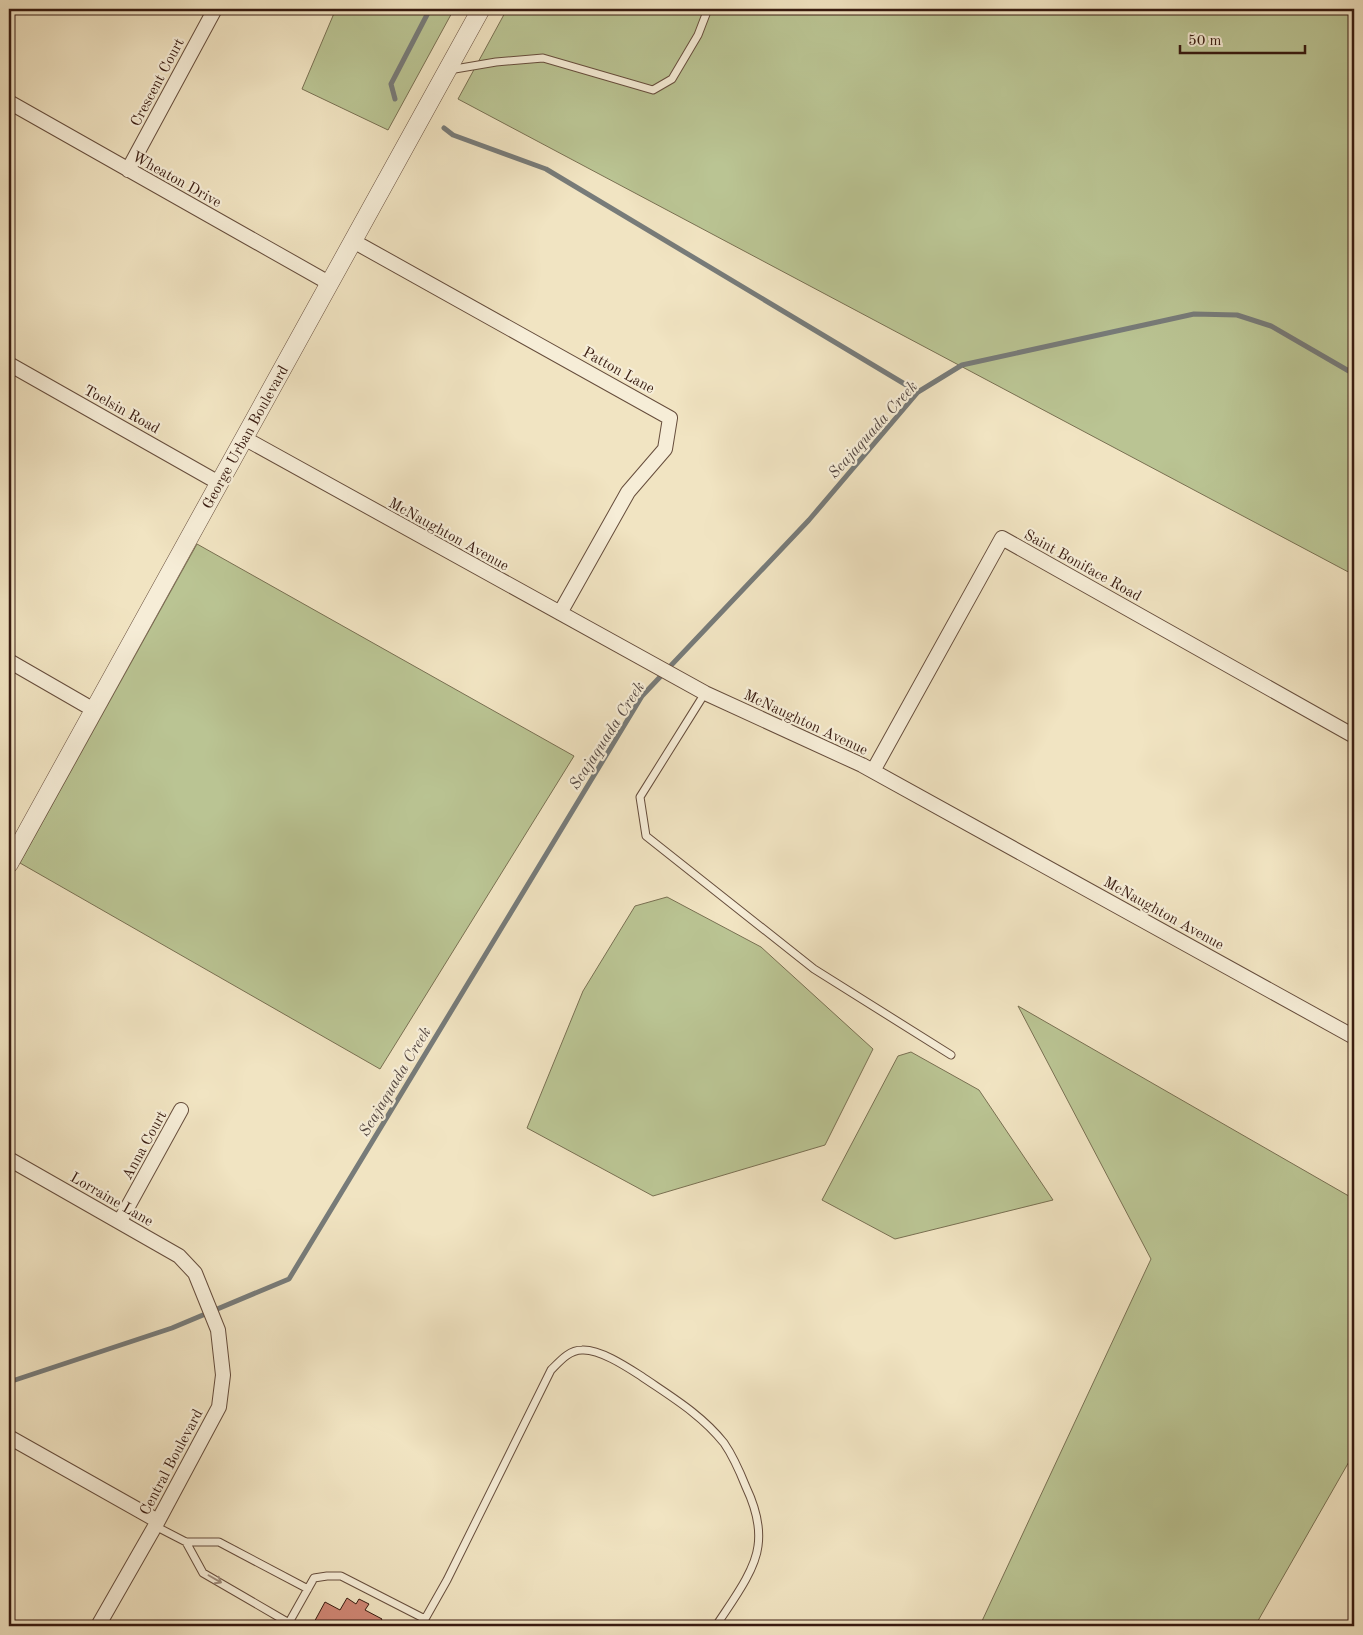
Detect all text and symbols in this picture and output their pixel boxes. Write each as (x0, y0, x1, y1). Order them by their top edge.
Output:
scale bar (1180, 22, 1306, 54)
text: 50 m (1188, 34, 1222, 49)
street label: Crescent Court (129, 36, 188, 129)
street label: Wheaton Drive (129, 150, 224, 211)
street label: Patton Lane (580, 345, 657, 397)
street label: George Urban Boulevard (201, 363, 292, 512)
water label: Scajaquada Creek (826, 379, 921, 482)
street label: Toelsin Road (81, 383, 162, 437)
street label: McNaughton Avenue (386, 496, 511, 575)
street label: Saint Boniface Road (1021, 528, 1144, 605)
water label: Scajaquada Creek (567, 679, 648, 793)
street label: McNaughton Avenue (741, 688, 870, 759)
street label: McNaughton Avenue (1101, 875, 1226, 954)
water label: Scajaquada Creek (357, 1024, 435, 1140)
street label: Anna Court (120, 1109, 170, 1183)
street label: Lorraine Lane (67, 1171, 155, 1230)
street label: Central Boulevard (138, 1407, 207, 1518)
one-way arrow (207, 1575, 221, 1585)

